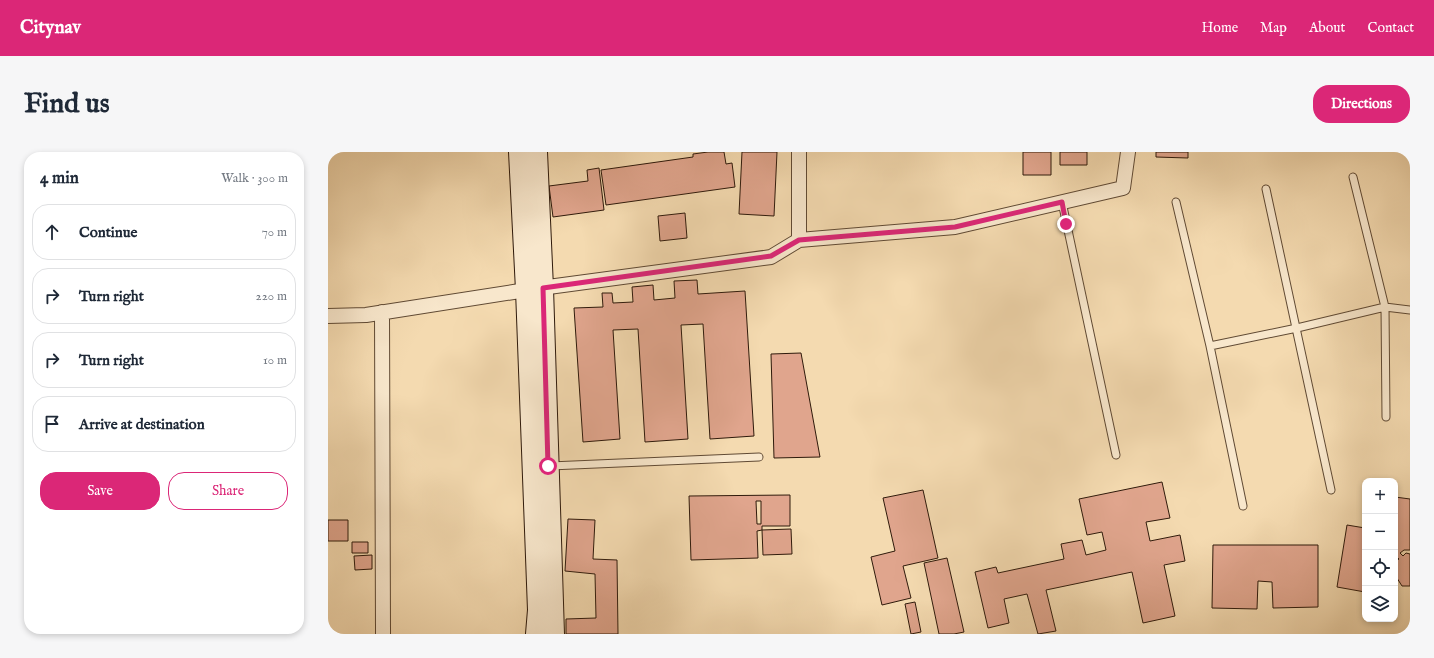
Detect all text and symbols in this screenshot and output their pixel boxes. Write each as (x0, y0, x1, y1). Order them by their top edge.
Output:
text: Citynav (20, 16, 81, 40)
text: Home (1202, 19, 1238, 37)
text: Map (1260, 19, 1287, 37)
text: About (1309, 19, 1345, 37)
text: Contact (1367, 19, 1414, 37)
button: Directions (1313, 85, 1410, 123)
text: Find us (24, 87, 110, 122)
text: 4 min (40, 168, 79, 189)
text: Walk · 300 m (221, 170, 288, 187)
route end (1057, 215, 1075, 233)
icon: ahead (41, 221, 63, 243)
text: Continue (79, 223, 137, 242)
text: 70 m (262, 224, 287, 241)
icon: right (41, 285, 63, 307)
text: Turn right (79, 287, 144, 306)
text: 220 m (256, 288, 287, 305)
icon: right (41, 349, 63, 371)
text: Turn right (79, 351, 144, 370)
text: 10 m (263, 352, 287, 369)
icon: arrive (41, 413, 63, 435)
text: Arrive at destination (79, 415, 205, 434)
route start (539, 457, 557, 475)
button: Save (40, 472, 160, 510)
button: Share (168, 472, 288, 510)
map controls (1362, 478, 1398, 622)
button: + (1362, 478, 1398, 514)
button: − (1362, 514, 1398, 550)
button: locate (1362, 550, 1398, 586)
button: layers (1362, 586, 1398, 622)

